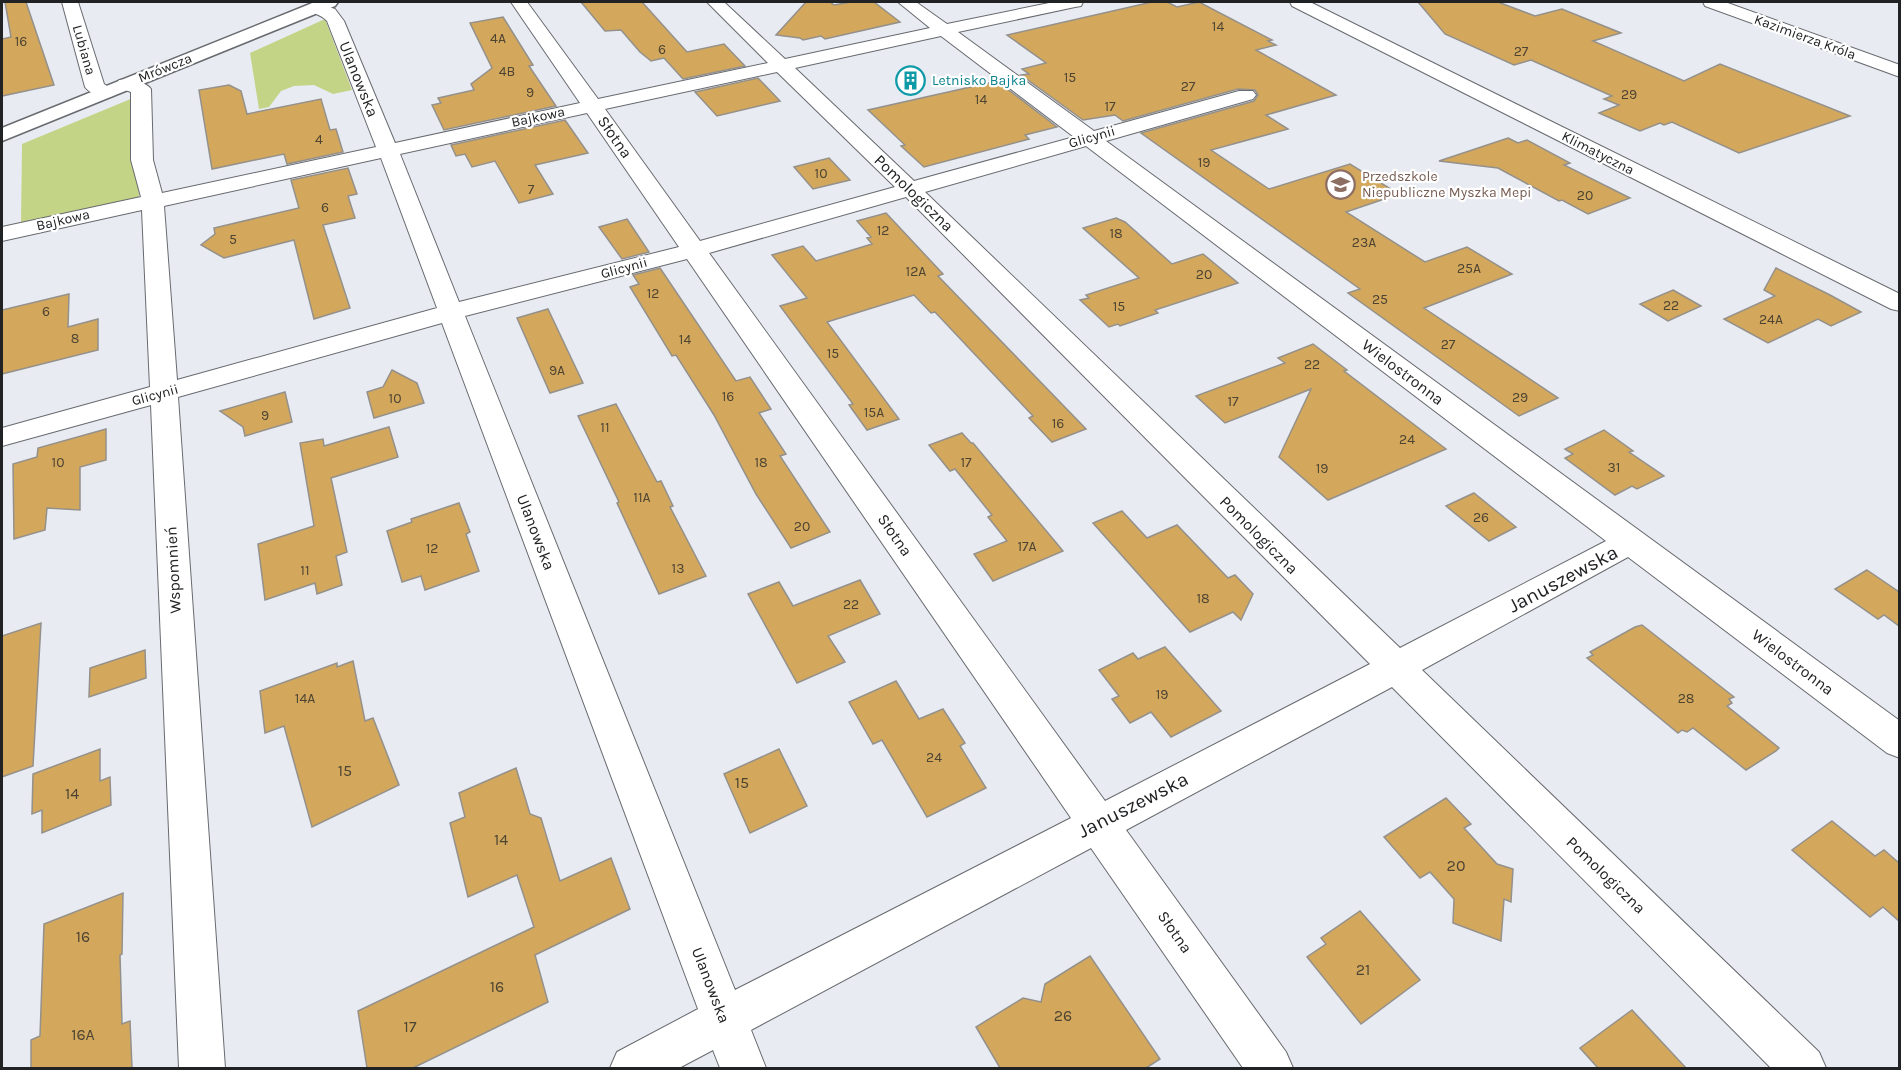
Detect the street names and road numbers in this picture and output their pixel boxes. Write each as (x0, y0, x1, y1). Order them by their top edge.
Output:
street label: Kazimierza Króla (1752, 11, 1858, 63)
street label: Lubiana (69, 23, 99, 77)
street label: Ulanowska (335, 38, 383, 120)
street label: Mrówcza (136, 50, 194, 86)
street label: Bajkowa (510, 103, 566, 131)
street label: Słotna (594, 112, 636, 162)
street label: Glicynii (1067, 122, 1117, 152)
street label: Klimatyczna (1559, 127, 1637, 179)
street label: Pomologiczna (870, 151, 958, 235)
street label: Bajkowa (35, 206, 91, 234)
street label: Glicynii (599, 254, 649, 282)
street label: Wielostronna (1358, 335, 1448, 409)
street label: Glicynii (130, 381, 180, 409)
street label: Ulanowska (513, 491, 559, 573)
street label: Pomologiczna (1216, 492, 1302, 578)
street label: Słotna (874, 510, 916, 560)
street label: Wspomnień (161, 526, 185, 614)
street label: Januszewska (1504, 540, 1622, 618)
street label: Wielostronna (1748, 625, 1838, 699)
street label: Januszewska (1074, 767, 1192, 843)
street label: Pomologiczna (1562, 833, 1650, 917)
street label: Słotna (1154, 907, 1196, 957)
street label: Ulanowska (688, 944, 734, 1026)

